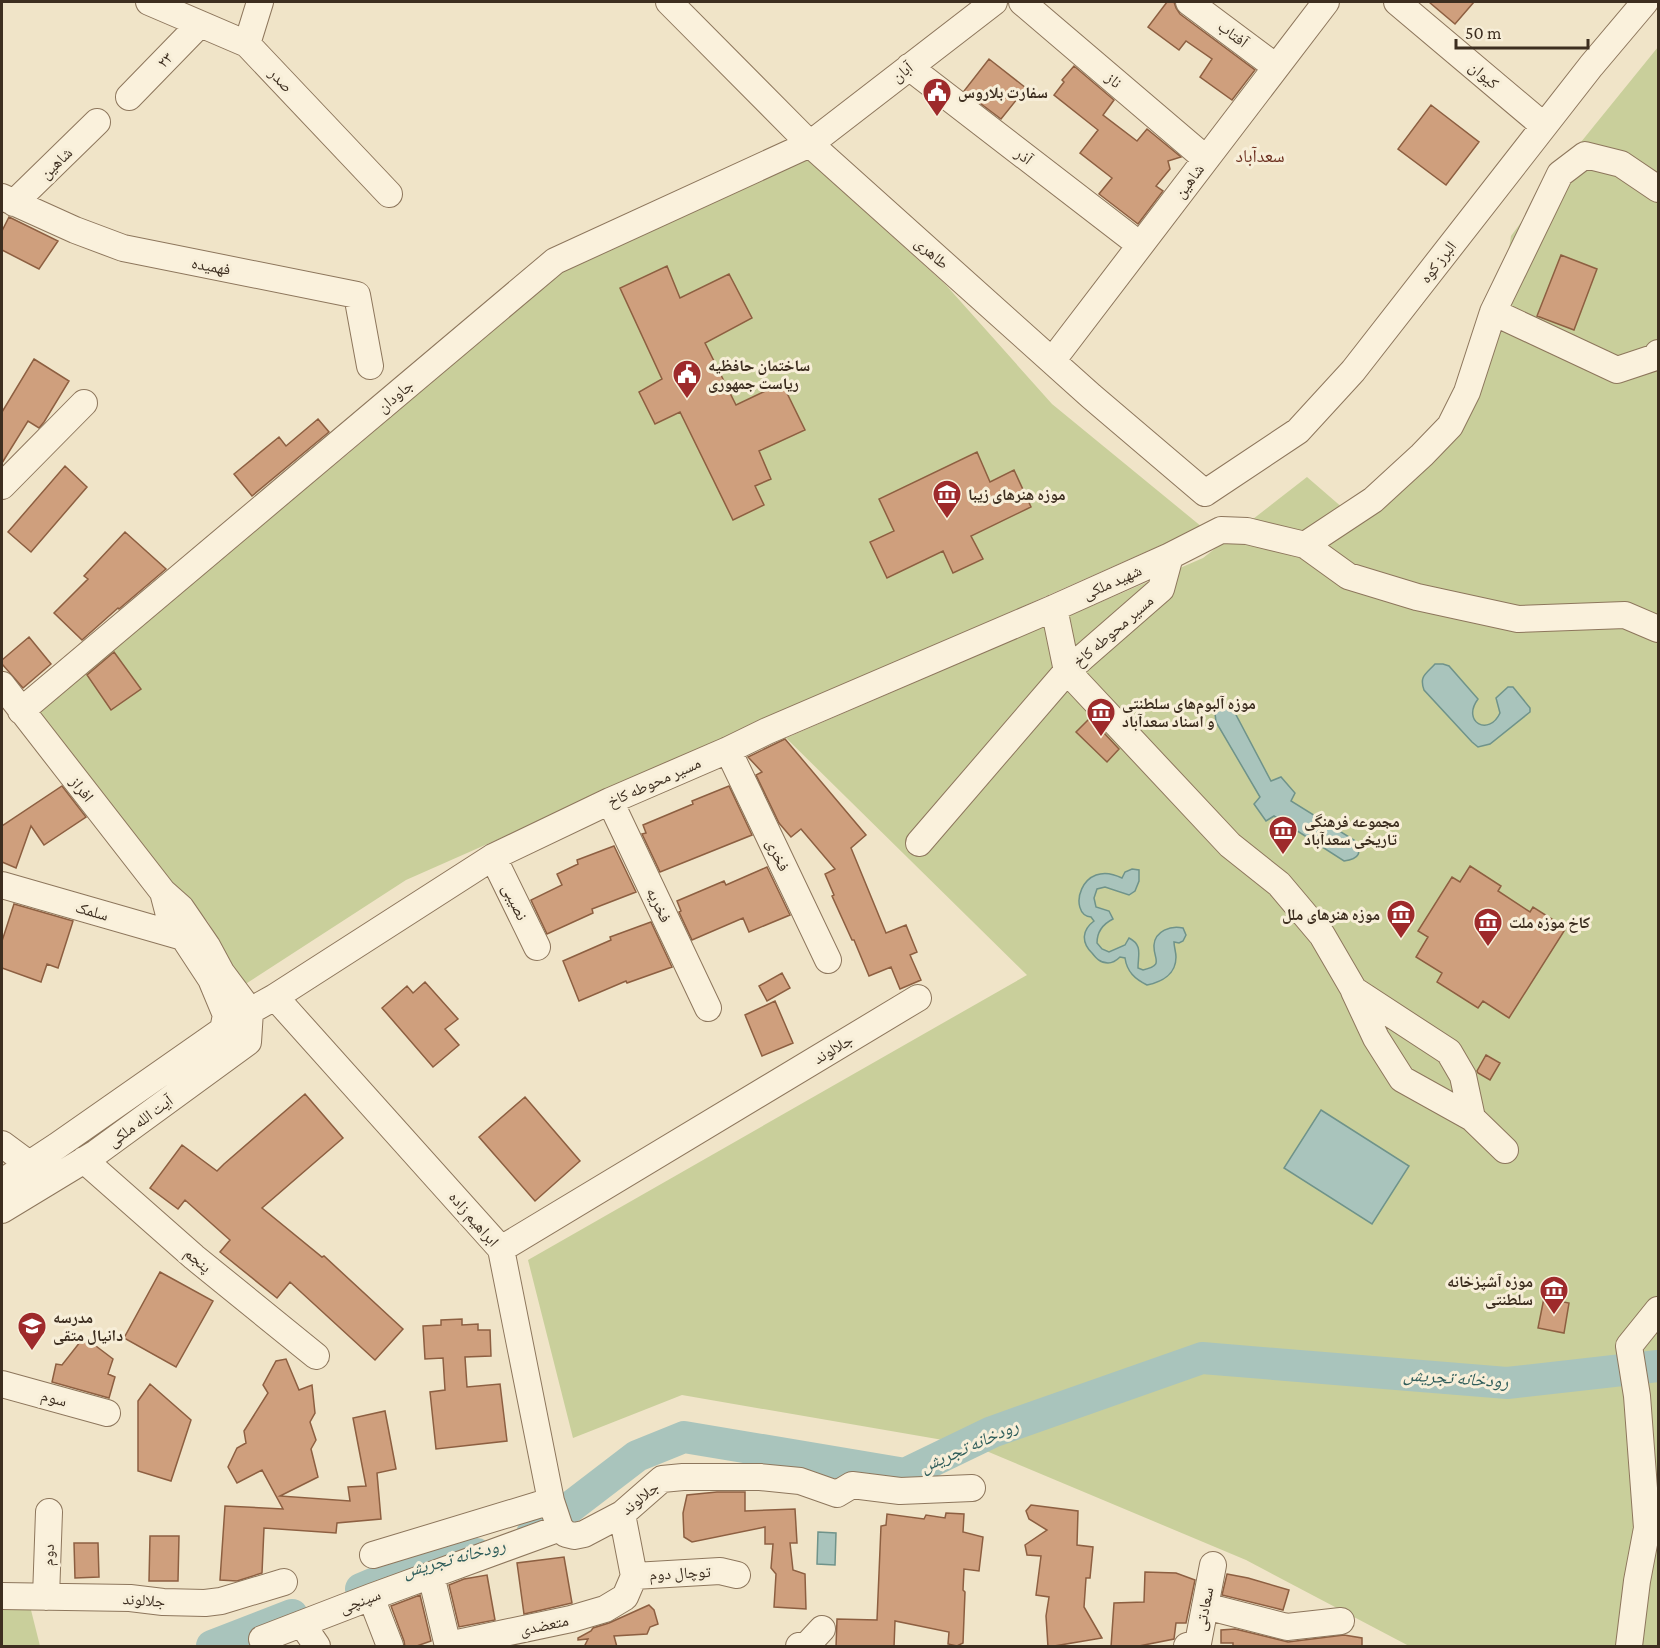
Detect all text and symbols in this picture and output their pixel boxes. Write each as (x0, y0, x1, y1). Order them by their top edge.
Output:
scale bar (1456, 12, 1588, 50)
street label: آفتاب (1215, 17, 1252, 52)
text: 50 m (1465, 23, 1502, 43)
street label: ۲۳ (154, 49, 176, 71)
street label: آبان (888, 58, 918, 87)
street label: کیوان (1465, 58, 1502, 94)
street label: صدر (264, 64, 296, 96)
street label: ناز (1101, 68, 1125, 92)
public building icon: سفارت بلاروس (921, 76, 953, 118)
place label: سفارت بلاروس (958, 84, 1048, 102)
street label: شاهین (36, 144, 77, 184)
street label: آذر (1011, 144, 1037, 169)
district label: سعدآباد (1235, 146, 1285, 167)
street label: شاهین (1171, 161, 1209, 202)
street label: طاهری (910, 234, 952, 274)
street label: البرز کوه (1416, 238, 1460, 287)
street label: فهمیده (190, 254, 232, 279)
place label: ساختمان حافظیه ریاست جمهوری (708, 357, 810, 393)
public building icon: ساختمان حافظیه ریاست جمهوری (671, 358, 703, 400)
street label: جاودان (374, 376, 418, 417)
museum icon: موزه هنرهای زیبا (931, 478, 963, 520)
place label: موزه هنرهای زیبا (968, 486, 1065, 504)
street label: شهید ملکی (1080, 562, 1145, 604)
street label: مسیر محوطه کاخ (1070, 592, 1158, 672)
place label: موزه آلبوم‌های سلطنتی و اسناد سعدآباد (1122, 695, 1256, 730)
museum icon: موزه آلبوم‌های سلطنتی و اسناد سعدآباد (1085, 696, 1117, 738)
street label: مسیر محوطه کاخ (605, 754, 704, 812)
street label: افراز (66, 772, 97, 805)
place label: مجموعه فرهنگی تاریخی سعدآباد (1304, 813, 1400, 849)
museum icon: مجموعه فرهنگی تاریخی سعدآباد (1267, 814, 1299, 856)
street label: فخری (761, 836, 793, 875)
street label: نصیبی (497, 881, 531, 924)
street label: فخریه (643, 885, 674, 926)
street label: سلمک (74, 898, 110, 924)
museum icon: موزه هنرهای ملل (1385, 898, 1417, 940)
place label: موزه هنرهای ملل (1282, 906, 1380, 924)
museum icon: کاخ موزه ملت (1472, 906, 1504, 948)
place label: کاخ موزه ملت (1509, 914, 1590, 933)
street label: جلالوند (810, 1031, 856, 1068)
street label: آیت الله ملکی (104, 1091, 178, 1152)
street label: ابراهیم زاده (444, 1188, 502, 1251)
street label: پنجم (180, 1244, 215, 1278)
place label: موزه آشپزخانه سلطنتی (1447, 1273, 1533, 1309)
museum icon: موزه آشپزخانه سلطنتی (1538, 1274, 1570, 1316)
place label: مدرسه دانیال متقی (53, 1309, 123, 1345)
school or university icon: مدرسه دانیال متقی (16, 1310, 48, 1352)
water label: رودخانه تجریش (1403, 1364, 1509, 1393)
street label: سوم (39, 1386, 69, 1411)
water label: رودخانه تجریش (917, 1415, 1022, 1477)
street label: جلالوند (618, 1478, 663, 1519)
water label: رودخانه تجریش (401, 1535, 508, 1582)
street label: دوم (39, 1544, 59, 1566)
street label: توچال دوم (649, 1563, 712, 1585)
street label: سپنچی (337, 1585, 384, 1618)
street label: سعادتی (1191, 1586, 1219, 1633)
street label: جلالوند (122, 1590, 166, 1611)
street label: متعضدی (518, 1612, 570, 1640)

